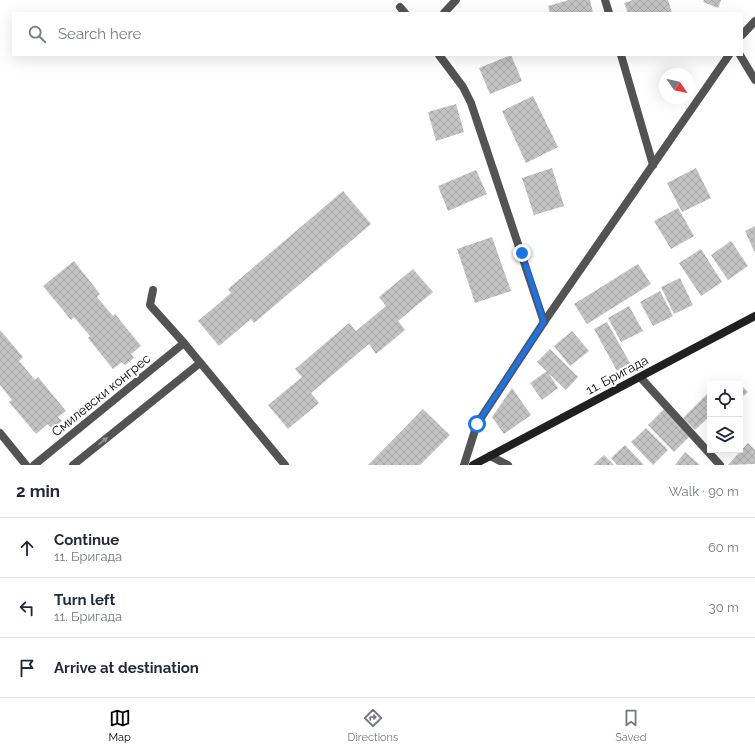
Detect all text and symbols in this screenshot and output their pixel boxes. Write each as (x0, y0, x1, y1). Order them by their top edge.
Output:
search box (12, 12, 743, 56)
icon: search (26, 23, 48, 45)
text: Search here (58, 25, 141, 43)
north arrow (659, 68, 695, 104)
route end (513, 244, 531, 262)
street label: Смилевски конгрес (49, 351, 153, 439)
street label: 11. Бригада (583, 352, 651, 398)
map controls (707, 381, 743, 453)
button: locate (707, 381, 743, 417)
route start (468, 415, 486, 433)
button: layers (707, 417, 743, 453)
one-way arrow (98, 436, 108, 445)
text: 2 min (16, 481, 60, 501)
text: Walk · 90 m (669, 484, 739, 499)
text: Continue (54, 531, 119, 549)
icon: ahead (16, 537, 38, 559)
text: 60 m (708, 540, 739, 555)
text: 11. Бригада (54, 549, 122, 564)
text: Turn left (54, 591, 115, 609)
icon: left (16, 597, 38, 619)
text: 30 m (709, 600, 739, 615)
text: 11. Бригада (54, 609, 122, 624)
icon: arrive (16, 657, 38, 679)
text: Arrive at destination (54, 659, 199, 677)
tab: Map (108, 707, 131, 744)
tab: Directions (348, 707, 398, 744)
tab: Saved (615, 707, 647, 744)

